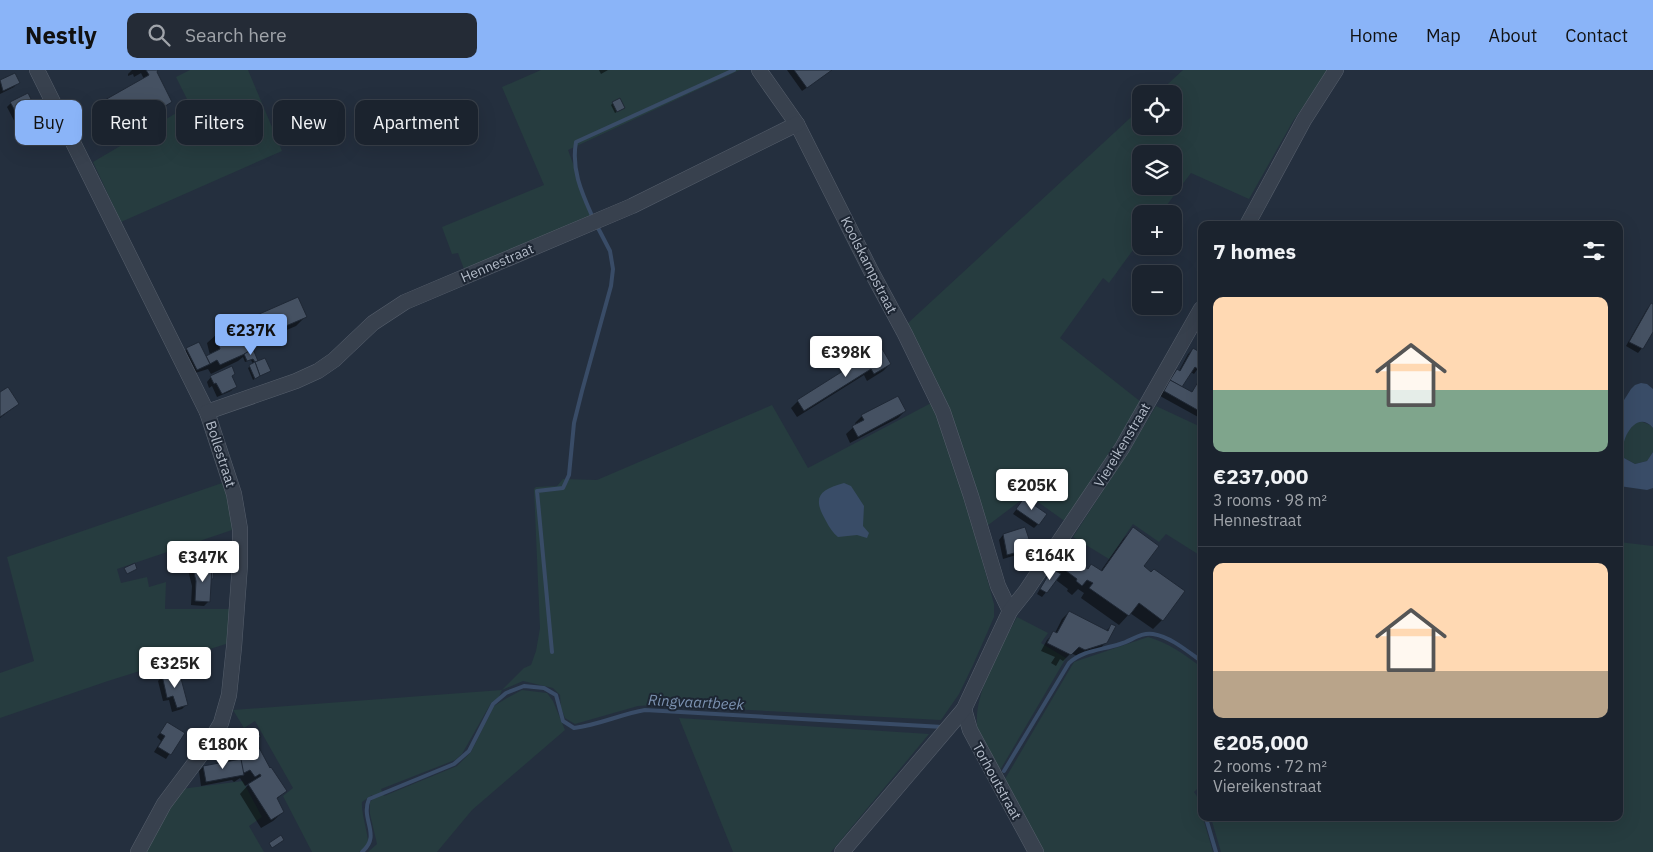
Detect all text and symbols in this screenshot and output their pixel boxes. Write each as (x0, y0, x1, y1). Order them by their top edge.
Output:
search box (127, 13, 477, 58)
text: Nestly (25, 19, 97, 51)
icon: search (145, 21, 173, 49)
text: Search here (185, 23, 287, 47)
text: Home (1350, 24, 1398, 47)
text: Map (1426, 24, 1461, 47)
text: About (1489, 24, 1537, 47)
text: Contact (1565, 24, 1628, 47)
map controls (1132, 85, 1182, 315)
button: locate (1132, 85, 1182, 135)
chip: Buy (15, 100, 82, 145)
chip: Rent (92, 100, 166, 145)
chip: Filters (176, 100, 263, 145)
chip: New (273, 100, 345, 145)
chip: Apartment (355, 100, 478, 145)
button: layers (1132, 145, 1182, 195)
button: + (1132, 205, 1182, 255)
street label: Koolskampstraat (837, 213, 901, 317)
text: 7 homes (1213, 237, 1296, 265)
icon: filters (1580, 237, 1608, 265)
street label: Hennestraat (458, 239, 536, 286)
button: − (1132, 265, 1182, 315)
pin: €237K (216, 314, 286, 356)
text: €237K (226, 320, 276, 340)
icon: home (1366, 330, 1456, 420)
pin: €398K (811, 336, 881, 378)
text: €398K (821, 342, 871, 362)
street label: Viereikenstraat (1090, 399, 1154, 490)
street label: Bollestraat (202, 419, 240, 490)
text: €237,000 (1213, 462, 1308, 490)
pin: €205K (997, 468, 1067, 511)
text: €205K (1007, 475, 1057, 495)
text: 3 rooms · 98 m² (1213, 490, 1327, 510)
text: Hennestraat (1213, 510, 1302, 530)
pin: €164K (1015, 538, 1085, 581)
pin: €347K (168, 540, 238, 583)
text: €164K (1025, 545, 1075, 565)
text: €347K (178, 547, 228, 567)
icon: home (1366, 595, 1456, 685)
pin: €325K (140, 646, 210, 689)
text: €325K (150, 653, 200, 673)
water label: Ringvaartbeek (648, 690, 745, 714)
pin: €180K (188, 728, 258, 770)
text: €205,000 (1213, 728, 1308, 756)
text: €180K (198, 734, 248, 754)
street label: Torhoutstraat (968, 739, 1026, 823)
text: 2 rooms · 72 m² (1213, 756, 1327, 776)
text: Viereikenstraat (1213, 776, 1322, 796)

